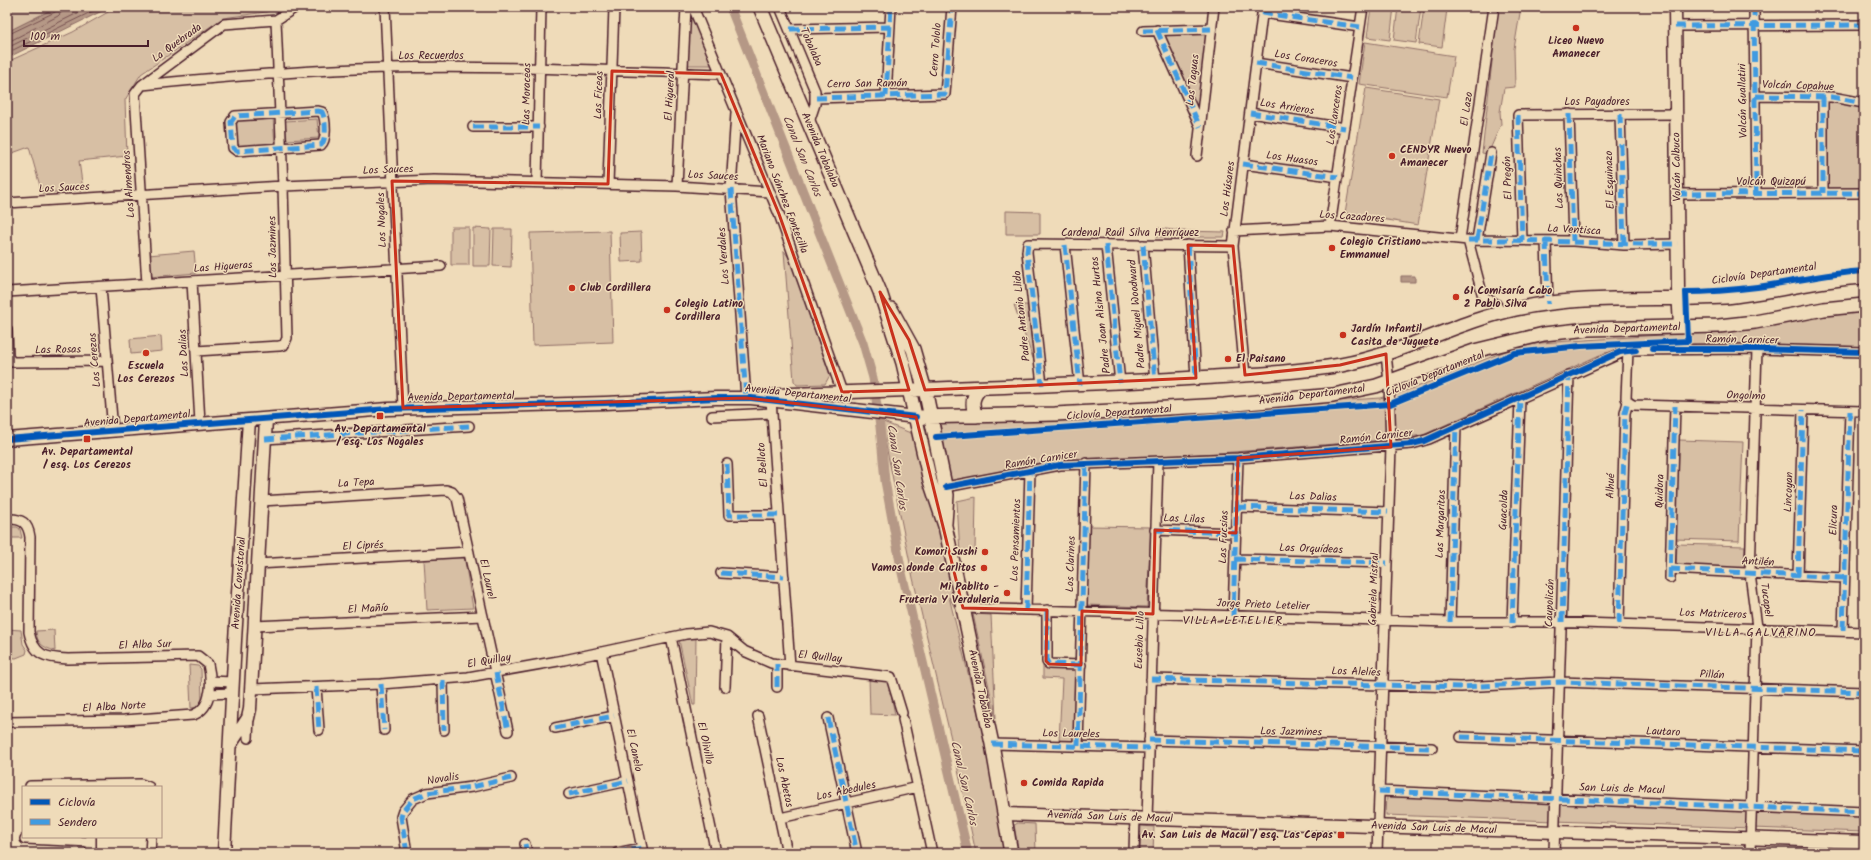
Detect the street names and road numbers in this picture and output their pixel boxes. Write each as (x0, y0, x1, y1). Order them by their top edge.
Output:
street label: La Quebrada (148, 19, 206, 67)
street label: Cerro Tololo (925, 22, 947, 78)
street label: Tobalaba (795, 25, 827, 69)
street label: Los Coraceros (1273, 45, 1339, 73)
street label: Los Recuerdos (398, 47, 464, 65)
street label: Las Taguas (1181, 53, 1205, 107)
street label: Las Moraceas (517, 62, 537, 125)
street label: Volcán Guallatiri (1733, 63, 1753, 139)
street label: Las Ficeas (589, 70, 609, 119)
street label: El Higueral (660, 70, 680, 122)
street label: Cerro San Ramón (827, 74, 908, 94)
street label: Volcán Copahue (1762, 76, 1834, 96)
street label: Los Lanceros (1322, 84, 1348, 146)
street label: El Lazo (1456, 91, 1478, 127)
street label: Los Payadores (1564, 93, 1630, 111)
street label: Los Arrieros (1258, 94, 1316, 120)
street label: Avenida Tobalaba (796, 109, 844, 191)
street label: Mariano Sánchez Fontecilla (751, 132, 813, 256)
street label: Volcán Calbuco (1667, 132, 1687, 202)
street label: Los Huasos (1265, 146, 1319, 172)
street label: Las Quinchas (1549, 147, 1569, 209)
street label: Los Almendros (118, 149, 140, 218)
street label: El Esquinazo (1600, 150, 1620, 210)
street label: El Pregón (1498, 155, 1518, 200)
street label: Los Sauces (362, 160, 414, 180)
street label: Los Húsares (1216, 160, 1240, 218)
street label: Los Sauces (687, 166, 739, 186)
street label: Volcán Quizapú (1736, 173, 1806, 191)
street label: Los Sauces (38, 178, 90, 198)
street label: Los Nogales (372, 192, 392, 248)
street label: Los Cazadores (1319, 206, 1386, 228)
street label: Los Jazmines (263, 215, 283, 278)
street label: La Ventisca (1547, 220, 1601, 240)
street label: Cardenal Raúl Silva Henríquez (1061, 224, 1199, 242)
street label: Los Verdales (713, 226, 735, 285)
street label: Padre Joan Alsina Hurtos (1086, 255, 1116, 374)
street label: Las Higueras (193, 256, 253, 278)
street label: Padre Miguel Woodward (1123, 258, 1151, 369)
street label: Ciclovía Departamental (1710, 258, 1818, 290)
street label: Padre Antonio Llido (1008, 270, 1036, 362)
street label: Avenida Departamental (1573, 318, 1681, 340)
street label: Las Dalias (174, 328, 194, 377)
street label: Ramón Carnicer (1705, 330, 1780, 350)
street label: Los Cerezos (84, 332, 106, 388)
street label: Las Rosas (35, 341, 82, 359)
street label: Ciclovía Departamental (1383, 346, 1488, 402)
street label: Avenida Departamental (744, 379, 852, 409)
street label: Avenida Departamental (1258, 380, 1367, 410)
street label: Ongolmo (1726, 386, 1766, 406)
street label: Avenida Departamental (407, 387, 515, 407)
street label: Ciclovía Departamental (1066, 400, 1173, 426)
street label: Avenida Departamental (83, 405, 191, 433)
street label: Ramón Carnicer (1339, 424, 1415, 450)
street label: El Belloto (752, 442, 774, 488)
street label: Ramón Carnicer (1004, 445, 1080, 475)
street label: Lincoyan (1779, 471, 1799, 513)
street label: Alhué (1602, 472, 1620, 499)
street label: La Tepa (337, 473, 375, 493)
street label: Quidora (1650, 474, 1670, 508)
street label: Las Dalias (1289, 487, 1337, 507)
street label: Las Margaritas (1431, 489, 1451, 559)
street label: Guacolda (1494, 489, 1514, 531)
street label: Los Pensamientos (1006, 498, 1026, 582)
street label: Elicura (1824, 504, 1844, 536)
street label: Las Lilas (1163, 509, 1205, 529)
street label: Las Fucsias (1214, 510, 1234, 564)
street label: Los Clarines (1061, 535, 1081, 592)
street label: Avenida Consistorial (227, 536, 251, 630)
street label: El Ciprés (342, 536, 384, 556)
street label: Las Orquídeas (1279, 539, 1344, 559)
street label: Gabriela Mistral (1364, 552, 1384, 626)
street label: Antilén (1741, 552, 1775, 572)
street label: El Laurel (474, 557, 500, 601)
street label: Caupolicán (1540, 578, 1560, 628)
street label: Tucapel (1755, 582, 1777, 618)
street label: Jorge Prieto Letelier (1216, 594, 1311, 616)
street label: El Mañío (347, 599, 389, 619)
street label: Los Matriceros (1679, 604, 1747, 624)
street label: Eusebio Lillo (1130, 611, 1150, 669)
street label: El Alba Sur (118, 635, 173, 655)
street label: El Quillay (797, 646, 844, 668)
street label: El Quillay (466, 648, 513, 674)
street label: Avenida Tobalaba (963, 648, 997, 730)
street label: Los Alelíes (1331, 662, 1381, 682)
street label: Pillán (1699, 666, 1725, 684)
street label: El Alba Norte (82, 696, 146, 718)
street label: El Olivillo (692, 720, 718, 766)
street label: Los Jazmines (1260, 722, 1323, 742)
street label: Lautaro (1645, 722, 1681, 742)
street label: Los Laureles (1042, 724, 1100, 744)
street label: El Canelo (621, 727, 647, 773)
street label: Los Abetos (770, 755, 798, 809)
street label: Novalis (426, 768, 461, 790)
street label: Los Abedules (814, 776, 878, 806)
street label: San Luis de Macul (1579, 779, 1666, 800)
street label: Avenida San Luis de Macul (1047, 806, 1173, 828)
street label: Avenida San Luis de Macul (1371, 817, 1497, 839)

